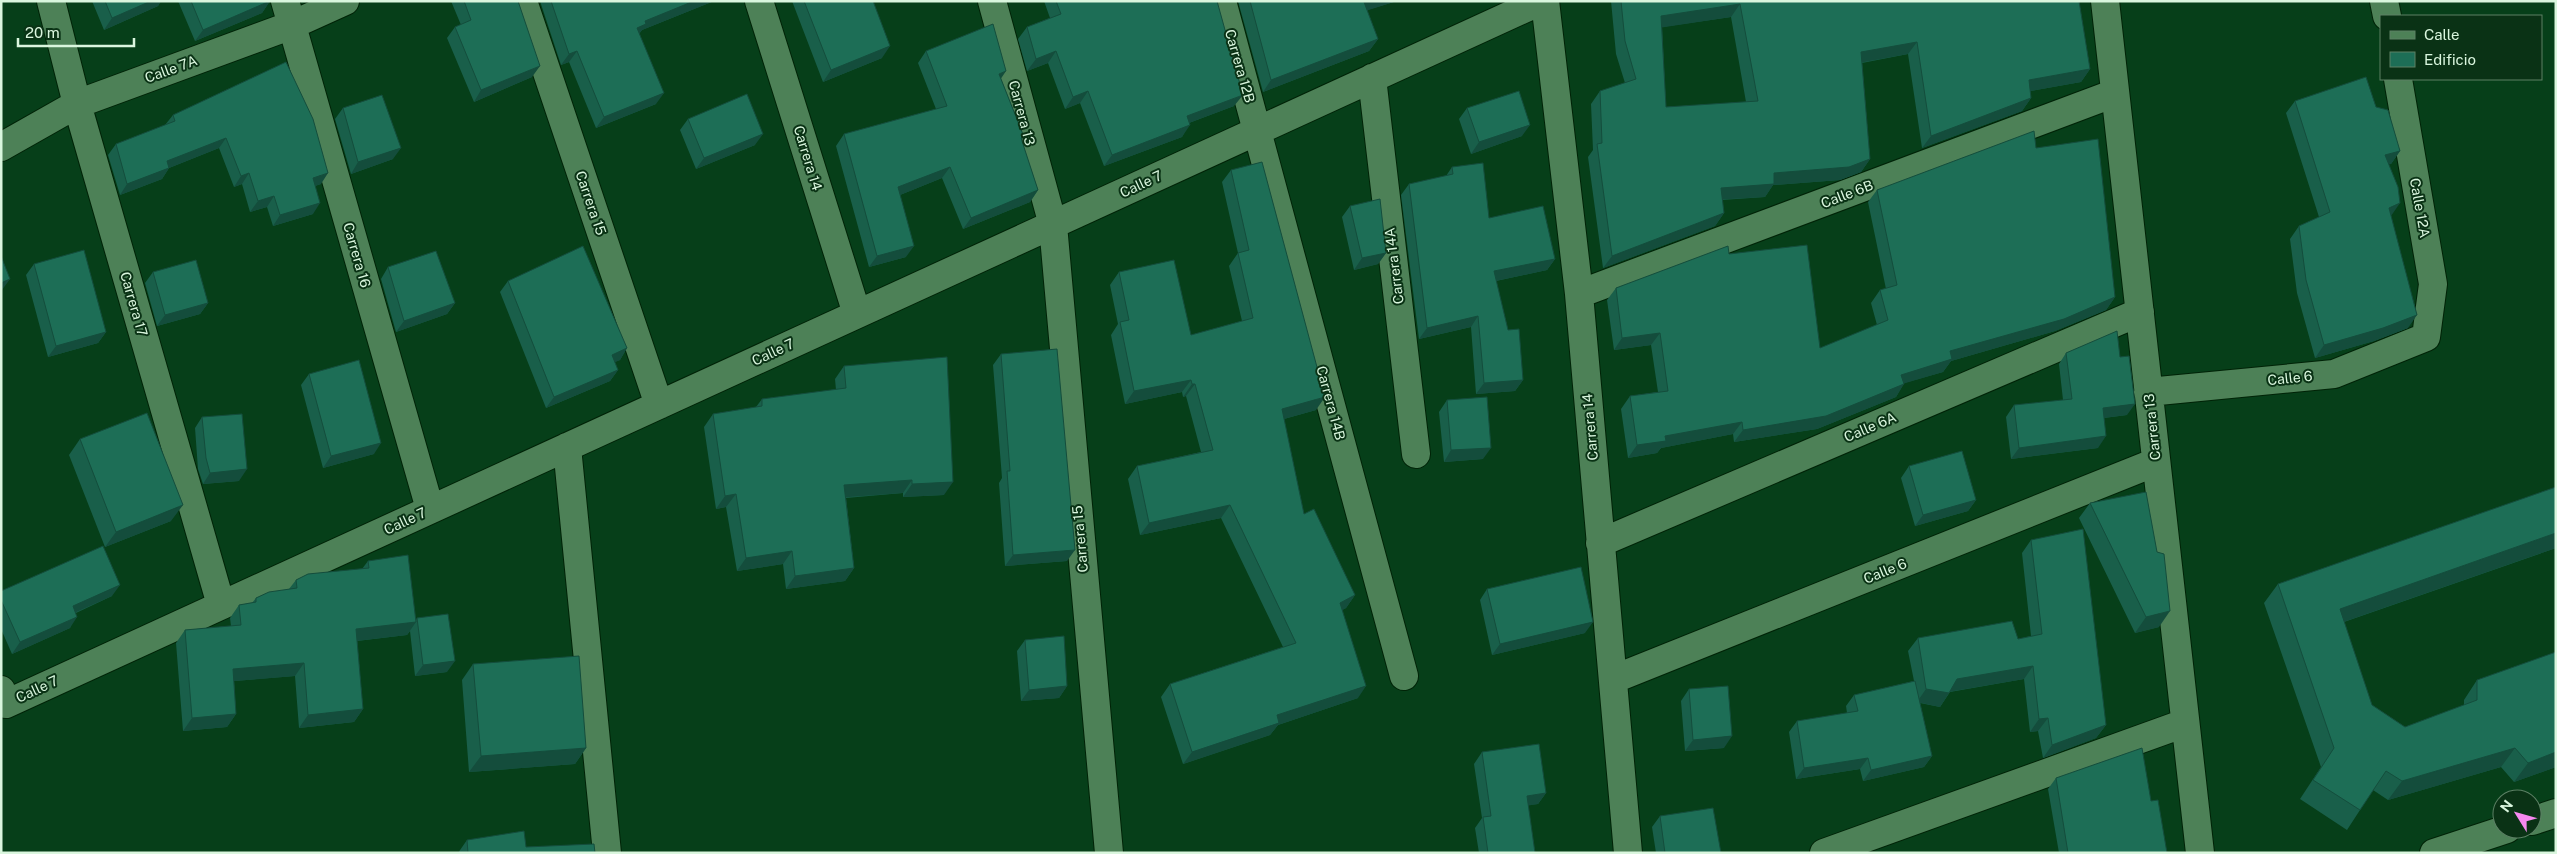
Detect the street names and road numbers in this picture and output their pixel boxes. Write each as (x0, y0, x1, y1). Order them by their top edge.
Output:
street label: Carrera 12B (1222, 27, 1258, 105)
street label: Calle 7A (143, 52, 200, 86)
street label: Carrera 13 (1006, 79, 1038, 148)
street label: Carrera 14 (791, 124, 825, 193)
street label: Calle 7 (1117, 167, 1165, 201)
street label: Carrera 15 (573, 169, 609, 237)
street label: Calle 6B (1819, 177, 1875, 211)
street label: Calle 12A (2407, 177, 2433, 239)
street label: Carrera 16 (340, 221, 374, 290)
street label: Carrera 14A (1381, 227, 1407, 305)
street label: Carrera 17 (117, 270, 151, 338)
street label: Calle 7 (749, 335, 797, 369)
street label: Carrera 14B (1313, 364, 1349, 442)
street label: Calle 6 (2267, 368, 2314, 388)
street label: Carrera 14 (1579, 393, 1601, 461)
street label: Carrera 13 (2141, 393, 2163, 461)
street label: Calle 6A (1842, 409, 1899, 445)
street label: Calle 7 (381, 504, 429, 538)
street label: Carrera 15 (1069, 505, 1091, 573)
street label: Calle 6 (1861, 555, 1909, 587)
street label: Calle 7 (13, 672, 61, 706)

